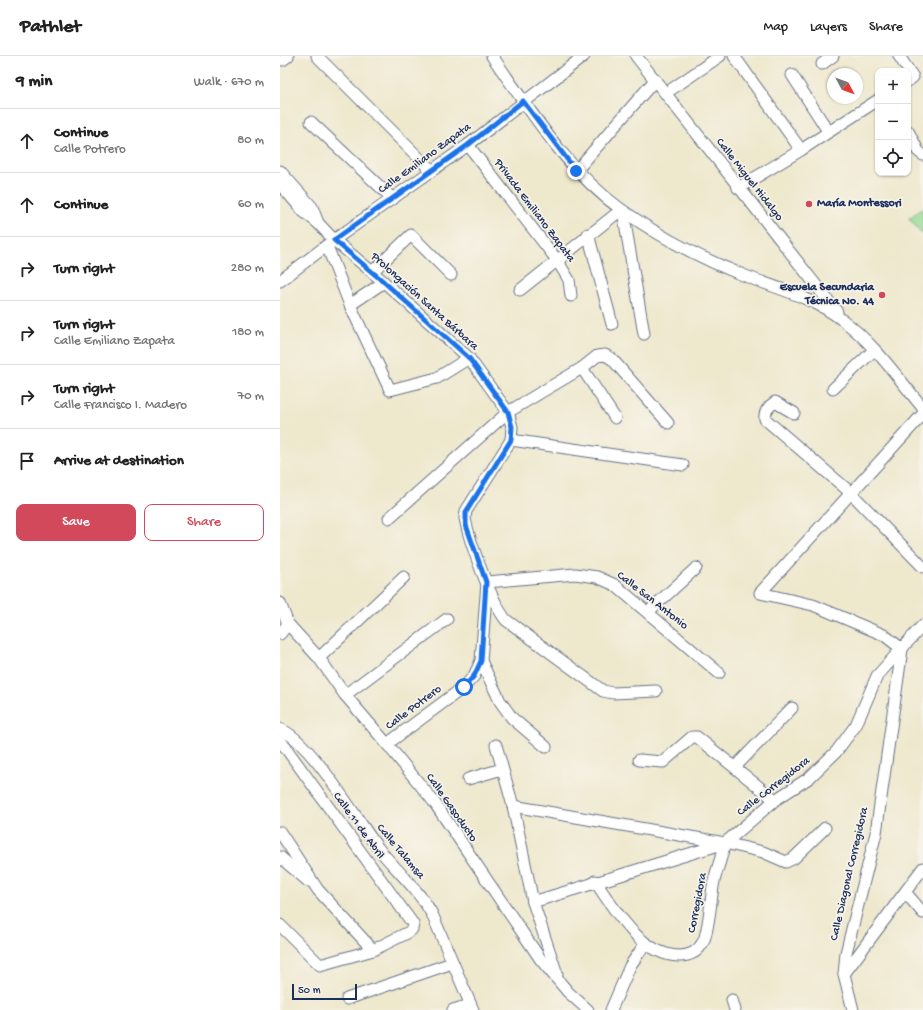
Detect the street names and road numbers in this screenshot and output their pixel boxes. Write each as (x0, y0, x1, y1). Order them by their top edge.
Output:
street label: Calle Emiliano Zapata (376, 120, 474, 197)
street label: Calle Miguel Hidalgo (712, 136, 786, 224)
street label: Privada Emiliano Zapata (490, 156, 578, 266)
street label: Prolongación Santa Bárbara (367, 249, 481, 354)
street label: Calle San Antonio (614, 569, 690, 633)
street label: Calle Potrero (383, 683, 445, 733)
street label: Calle Corregidora (735, 754, 813, 820)
street label: Calle Gasoducto (422, 771, 480, 845)
street label: Calle 11 de Abril (329, 790, 387, 862)
street label: Calle Diagonal Corregidora (828, 806, 872, 942)
street label: Calle Talamsa (373, 822, 427, 883)
street label: Corregidora (685, 871, 711, 934)

